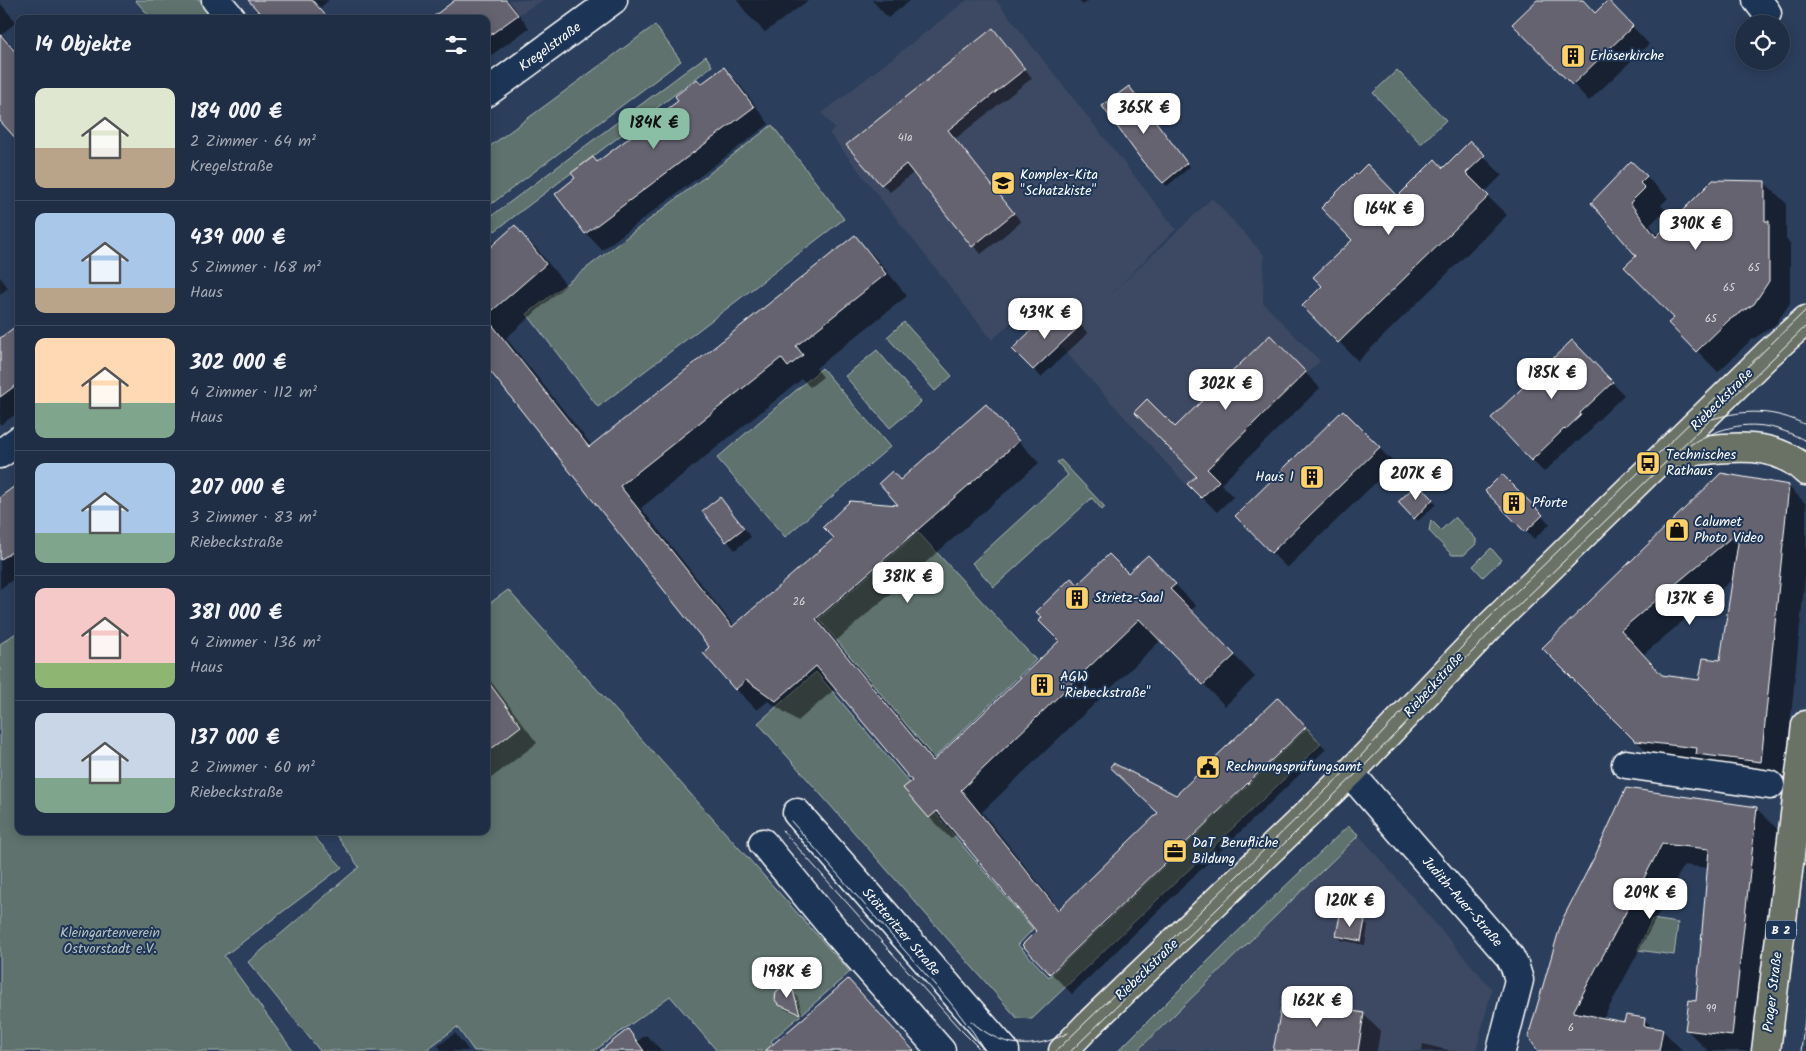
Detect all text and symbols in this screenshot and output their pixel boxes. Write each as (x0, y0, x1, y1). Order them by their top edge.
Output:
map controls (1735, 15, 1790, 70)
button: locate (1735, 15, 1790, 70)
street label: Kregelstraße (514, 16, 586, 77)
text: 14 Objekte (35, 29, 132, 62)
icon: filters (442, 31, 470, 59)
building icon: Erlöserkirche (1560, 43, 1586, 69)
place label: Erlöserkirche (1590, 45, 1665, 67)
pin: 365K € (1103, 92, 1185, 135)
text: 184 000 € (190, 96, 282, 129)
text: 365K € (1118, 96, 1170, 121)
icon: home (75, 108, 135, 168)
pin: 184K € (613, 108, 695, 150)
text: 184K € (630, 111, 678, 136)
text: 2 Zimmer · 64 m² (190, 129, 316, 154)
house number: 41a (898, 129, 912, 147)
text: Kregelstraße (190, 154, 273, 179)
place label: Komplex-Kita "Schatzkiste" (1020, 164, 1098, 202)
school or university icon: Komplex-Kita "Schatzkiste" (990, 170, 1016, 196)
pin: 164K € (1348, 194, 1430, 236)
text: 164K € (1365, 197, 1413, 222)
pin: 390K € (1655, 208, 1737, 251)
text: 390K € (1671, 212, 1722, 237)
text: 439 000 € (190, 222, 285, 255)
icon: home (75, 233, 135, 293)
text: 5 Zimmer · 168 m² (190, 255, 321, 280)
house number: 65 (1748, 259, 1761, 277)
house number: 65 (1723, 279, 1736, 297)
text: Haus (190, 280, 223, 305)
pin: 439K € (1004, 298, 1086, 340)
text: 439K € (1019, 301, 1071, 326)
house number: 65 (1705, 310, 1718, 328)
text: 302 000 € (190, 347, 286, 380)
icon: home (75, 358, 135, 418)
pin: 185K € (1511, 358, 1593, 400)
text: 185K € (1528, 361, 1576, 386)
street label: Riebeckstraße (1685, 363, 1759, 437)
pin: 302K € (1185, 368, 1267, 411)
text: 302K € (1200, 372, 1252, 397)
text: 4 Zimmer · 112 m² (190, 380, 317, 405)
text: Haus (190, 405, 223, 430)
place label: Technisches Rathaus (1666, 444, 1736, 482)
bus stop icon: Technisches Rathaus (1635, 450, 1661, 476)
pin: 207K € (1375, 458, 1457, 501)
text: 207K € (1390, 462, 1442, 487)
building icon: Haus 1 (1299, 464, 1325, 490)
place label: Haus 1 (1255, 466, 1294, 488)
text: 207 000 € (190, 472, 285, 505)
icon: home (75, 483, 135, 543)
building icon: Pforte (1501, 490, 1527, 516)
place label: Pforte (1532, 492, 1568, 514)
text: 3 Zimmer · 83 m² (190, 505, 317, 530)
place label: Calumet Photo Video (1694, 511, 1763, 549)
shop icon: Calumet Photo Video (1664, 517, 1690, 543)
text: Riebeckstraße (190, 530, 283, 555)
pin: 381K € (867, 562, 949, 604)
text: 381K € (884, 565, 932, 590)
pin: 137K € (1649, 584, 1731, 626)
building icon: Strietz-Saal (1064, 585, 1090, 611)
place label: Strietz-Saal (1094, 587, 1164, 609)
text: 137K € (1666, 587, 1714, 612)
house number: 26 (793, 593, 805, 611)
text: 381 000 € (190, 597, 282, 630)
icon: home (75, 608, 135, 668)
text: 4 Zimmer · 136 m² (190, 630, 321, 655)
street label: Riebeckstraße (1399, 647, 1470, 723)
text: Haus (190, 655, 223, 680)
place label: AGW "Riebeckstraße" (1060, 666, 1151, 704)
building icon: AGW "Riebeckstraße" (1029, 672, 1055, 698)
text: 137 000 € (190, 722, 280, 755)
icon: home (75, 733, 135, 793)
public building icon: Rechnungsprüfungsamt (1195, 754, 1221, 780)
text: 2 Zimmer · 60 m² (190, 755, 315, 780)
place label: Rechnungsprüfungsamt (1226, 756, 1362, 778)
text: Riebeckstraße (190, 780, 283, 805)
place label: DaT Berufliche Bildung (1192, 832, 1279, 870)
office icon: DaT Berufliche Bildung (1162, 838, 1188, 864)
street label: Judith-Auer-Straße (1416, 852, 1508, 953)
pin: 209K € (1609, 878, 1691, 920)
text: 209K € (1624, 881, 1676, 906)
street label: Stötteritzer Straße (856, 883, 946, 982)
pin: 120K € (1309, 886, 1391, 928)
text: 120K € (1326, 889, 1374, 914)
road number: B 2 (1766, 920, 1796, 940)
park label: Kleingartenverein Ostvorstadt e.V. (60, 922, 160, 960)
street label: Riebeckstraße (1110, 933, 1184, 1006)
street label: Prager Straße (1757, 950, 1789, 1033)
pin: 198K € (746, 956, 828, 999)
text: 198K € (763, 960, 811, 985)
pin: 162K € (1276, 986, 1358, 1028)
text: 162K € (1293, 989, 1341, 1014)
house number: 99 (1706, 1000, 1717, 1018)
house number: 6 (1568, 1019, 1574, 1037)

